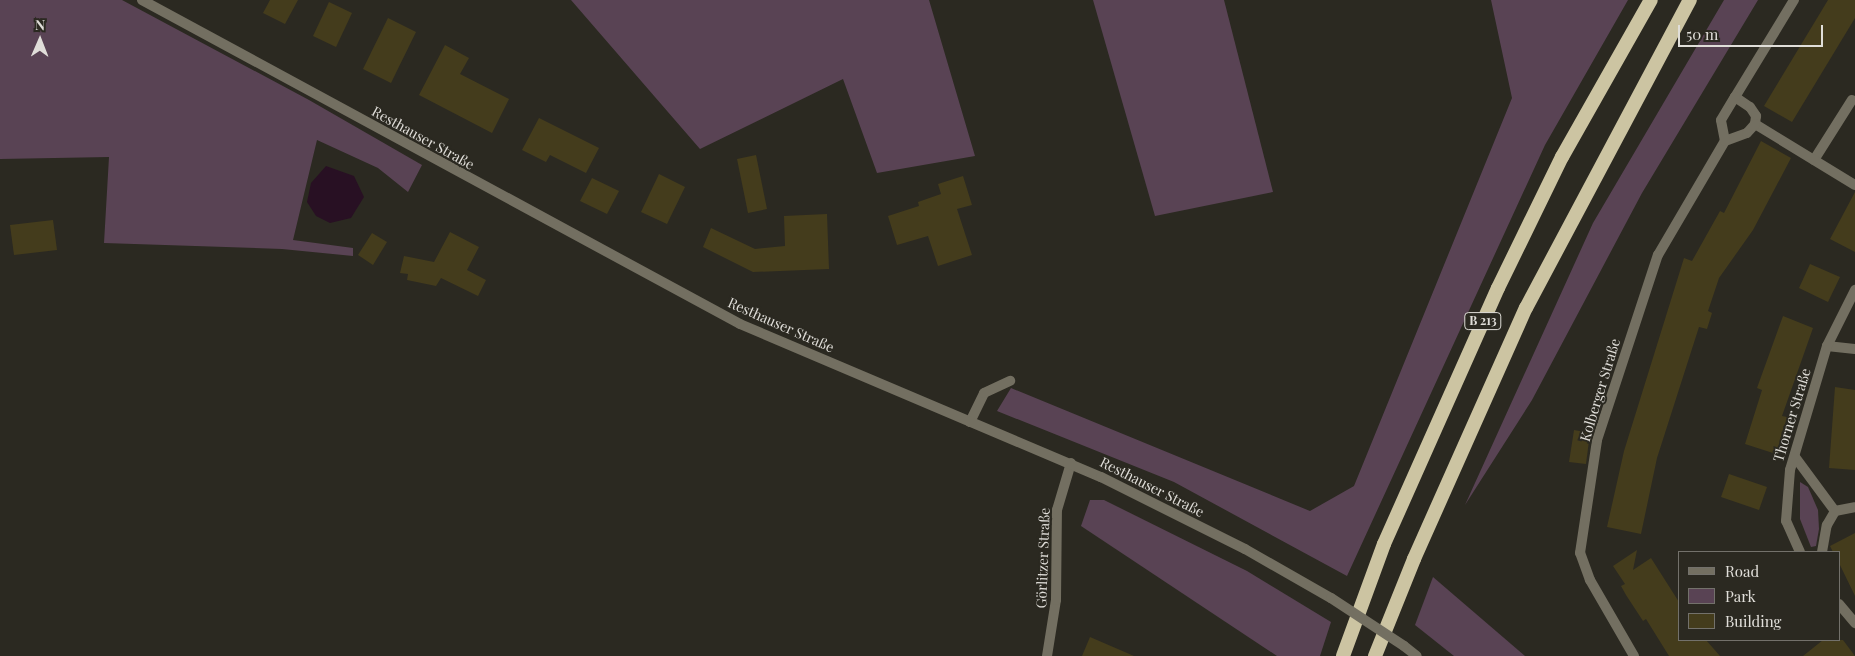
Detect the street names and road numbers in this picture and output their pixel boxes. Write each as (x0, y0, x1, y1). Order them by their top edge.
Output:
street label: Resthauser Straße (369, 103, 477, 173)
street label: Resthauser Straße (725, 294, 837, 356)
road number: B 213 (1463, 312, 1503, 331)
street label: Kolberger Straße (1576, 336, 1624, 444)
street label: Thorner Straße (1770, 366, 1814, 464)
street label: Resthauser Straße (1097, 453, 1207, 521)
street label: Görlitzer Straße (1033, 507, 1053, 609)

